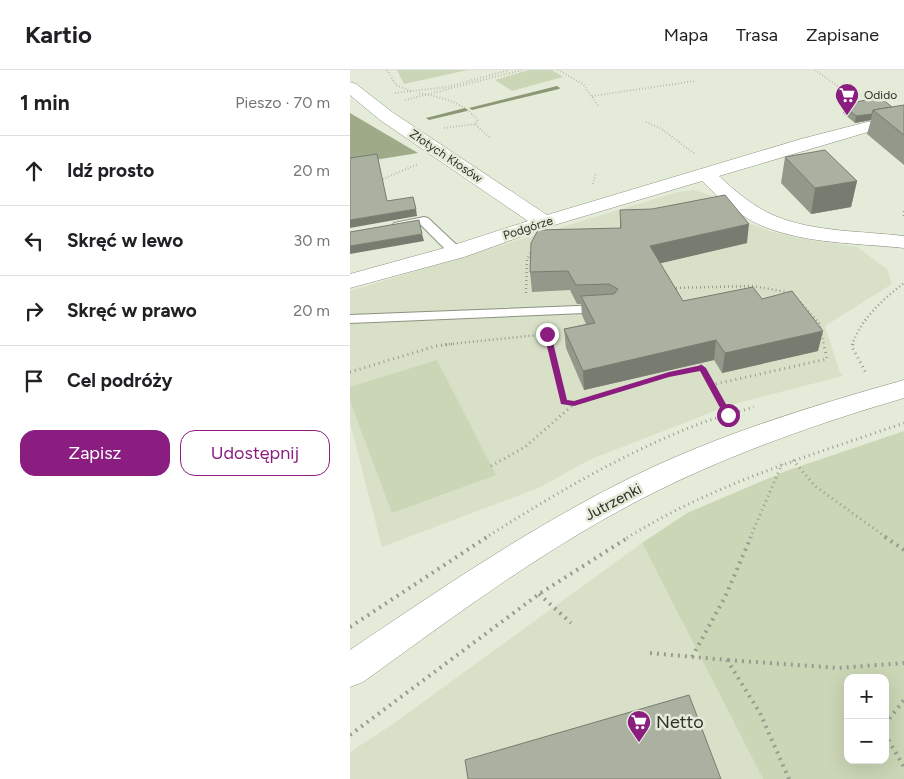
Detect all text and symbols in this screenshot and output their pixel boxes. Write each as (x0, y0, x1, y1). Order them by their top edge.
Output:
text: Kartio (25, 20, 92, 49)
text: Mapa (664, 24, 708, 46)
text: Trasa (736, 24, 778, 46)
text: Zapisane (806, 24, 879, 46)
supermarket icon: Odido (834, 82, 860, 116)
place label: Odido (864, 88, 897, 102)
text: 1 min (20, 90, 70, 115)
text: Pieszo · 70 m (235, 93, 330, 112)
street label: Złotych Kłosów (407, 127, 485, 186)
icon: ahead (20, 157, 48, 185)
text: Idź prosto (67, 159, 154, 182)
text: 20 m (293, 161, 330, 180)
street label: Podgórze (501, 213, 555, 243)
icon: left (20, 227, 48, 255)
text: Skręć w lewo (67, 229, 183, 252)
text: 30 m (293, 231, 330, 250)
icon: right (20, 297, 48, 325)
text: Skręć w prawo (67, 299, 197, 322)
text: 20 m (293, 301, 330, 320)
route end (536, 323, 559, 346)
icon: arrive (20, 367, 48, 395)
text: Cel podróży (67, 369, 173, 392)
route start (717, 404, 740, 427)
button: Zapisz (20, 430, 170, 476)
button: Udostępnij (180, 430, 330, 476)
street label: Jutrzenki (582, 480, 644, 524)
map controls (844, 674, 889, 764)
button: + (844, 674, 889, 719)
supermarket icon: Netto (626, 709, 652, 743)
place label: Netto (656, 711, 704, 733)
button: − (844, 719, 889, 764)

